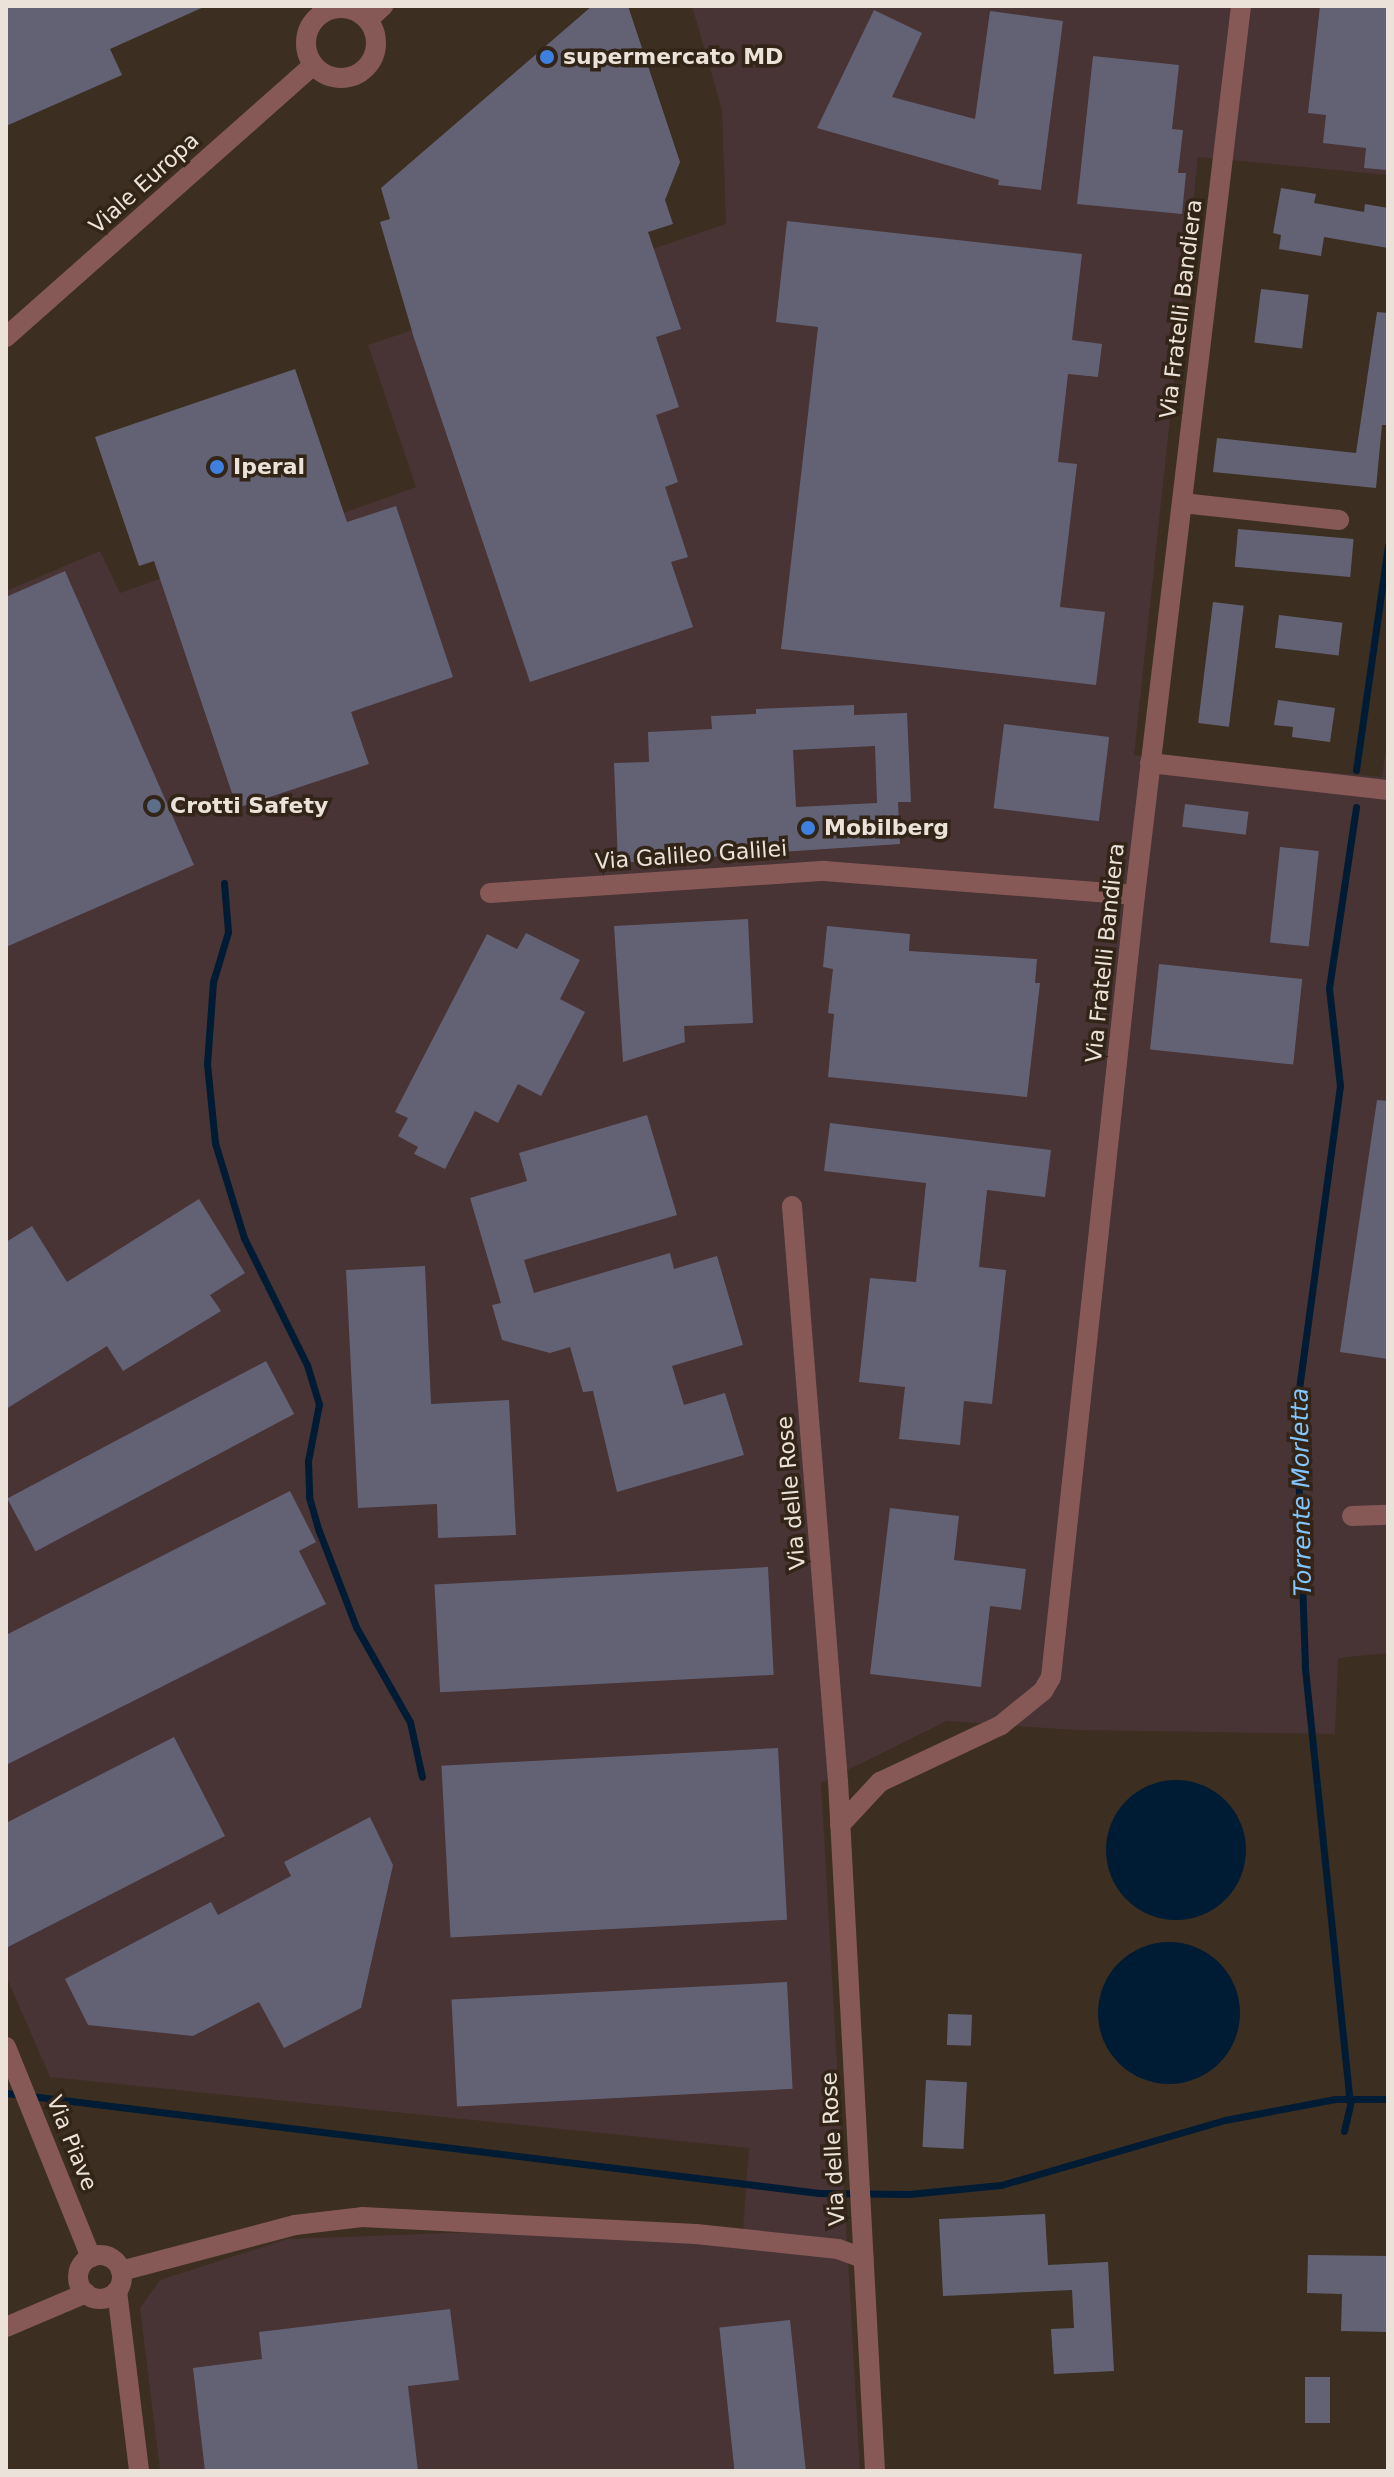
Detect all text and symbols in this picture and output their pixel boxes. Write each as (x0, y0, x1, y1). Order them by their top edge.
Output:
place label: supermercato MD (563, 44, 783, 70)
marker: supermercato MD (538, 48, 556, 66)
street label: Viale Europa (84, 127, 204, 239)
street label: Via Fratelli Bandiera (1154, 198, 1208, 420)
place label: Iperal (233, 454, 305, 480)
marker: Iperal (208, 458, 226, 476)
place label: Crotti Safety (170, 793, 328, 819)
marker: Crotti Safety (145, 797, 163, 815)
place label: Mobilberg (824, 815, 949, 841)
marker: Mobilberg (799, 819, 817, 837)
street label: Via Galileo Galilei (594, 835, 788, 875)
street label: Via Fratelli Bandiera (1080, 842, 1130, 1064)
water label: Torrente Morletta (1286, 1388, 1318, 1596)
street label: Via delle Rose (771, 1415, 811, 1571)
street label: Via delle Rose (816, 2071, 850, 2227)
street label: Via Piave (41, 2092, 103, 2194)

